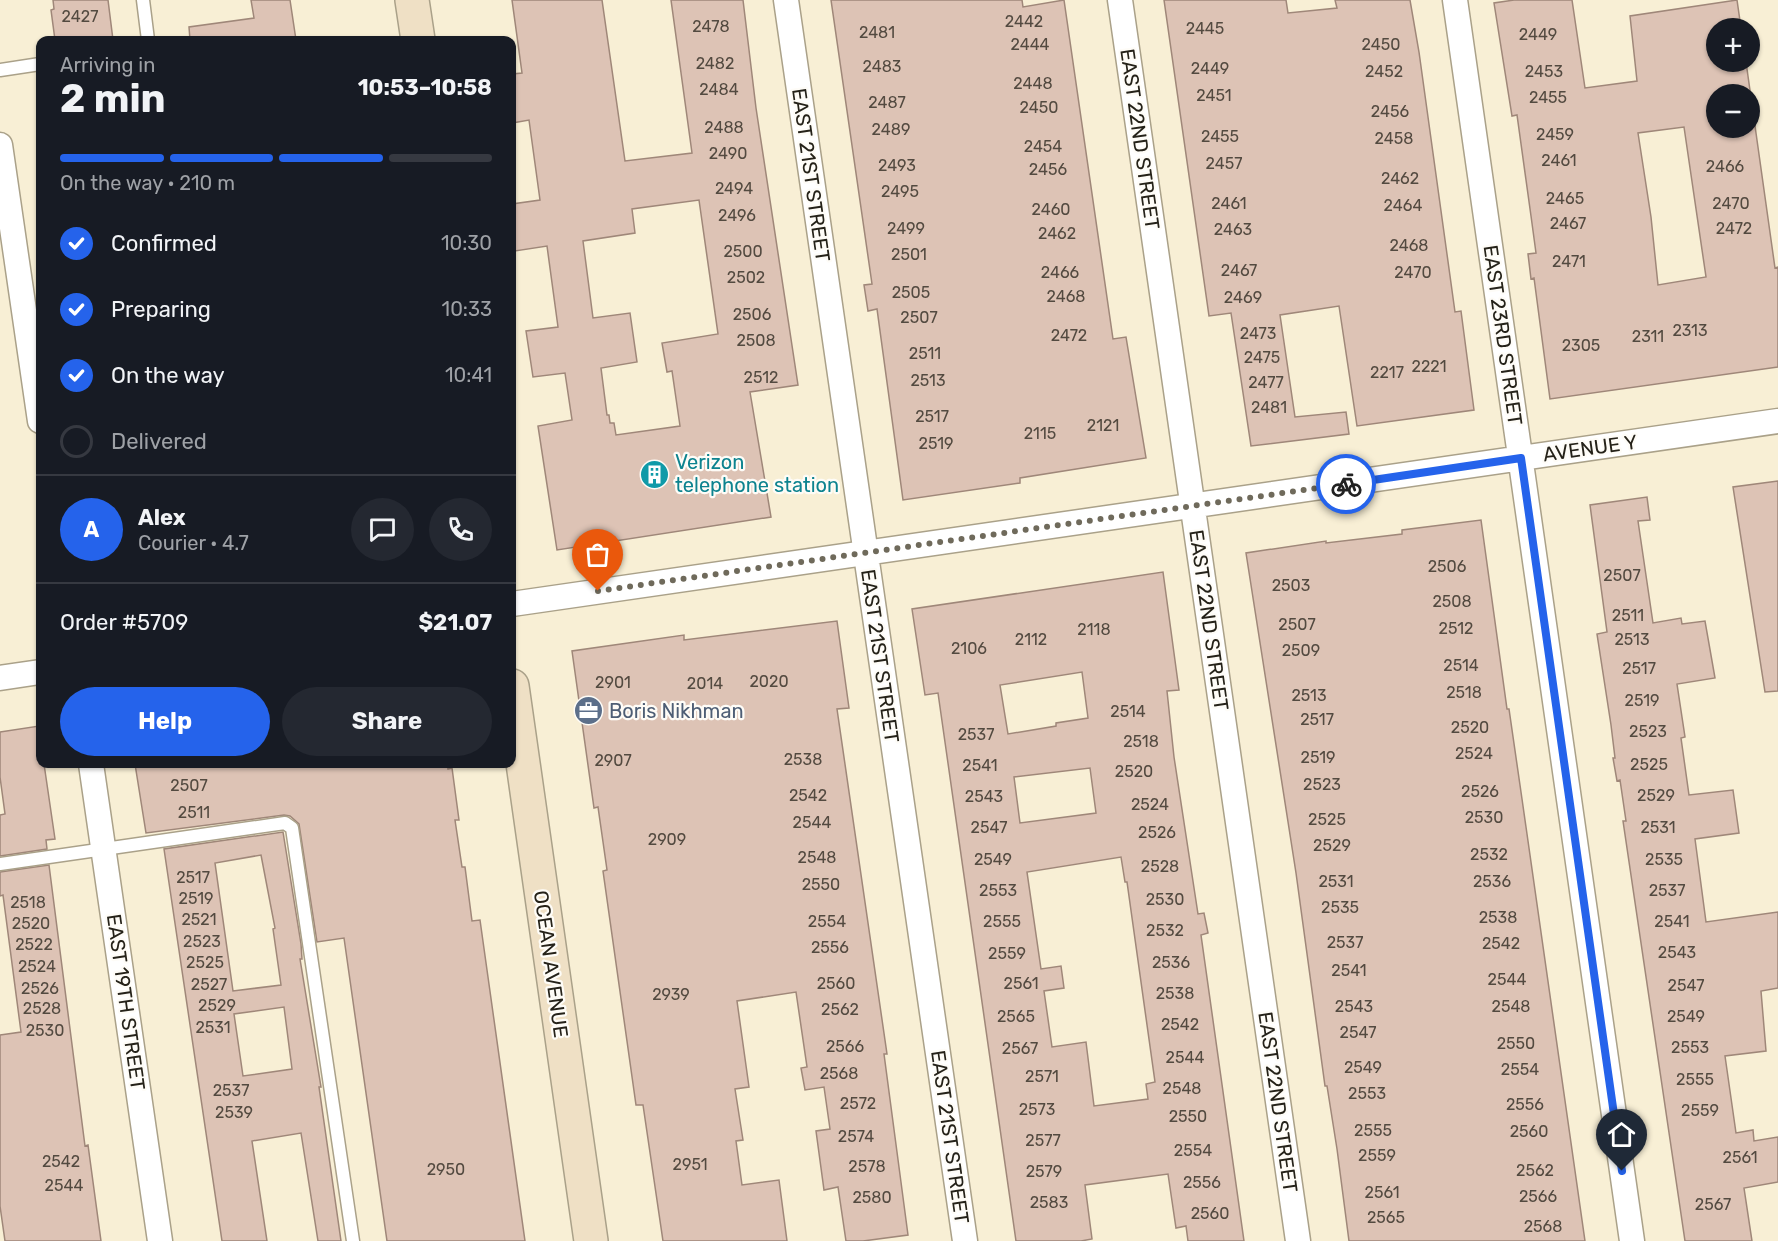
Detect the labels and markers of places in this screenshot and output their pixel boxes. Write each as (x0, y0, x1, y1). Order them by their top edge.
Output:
place label: Verizon telephone station (675, 450, 839, 497)
building icon: Verizon telephone station (638, 458, 670, 490)
pin (572, 529, 623, 591)
office icon: Boris Nikhman (572, 695, 604, 727)
place label: Boris Nikhman (609, 699, 744, 723)
pin (1596, 1109, 1647, 1171)

